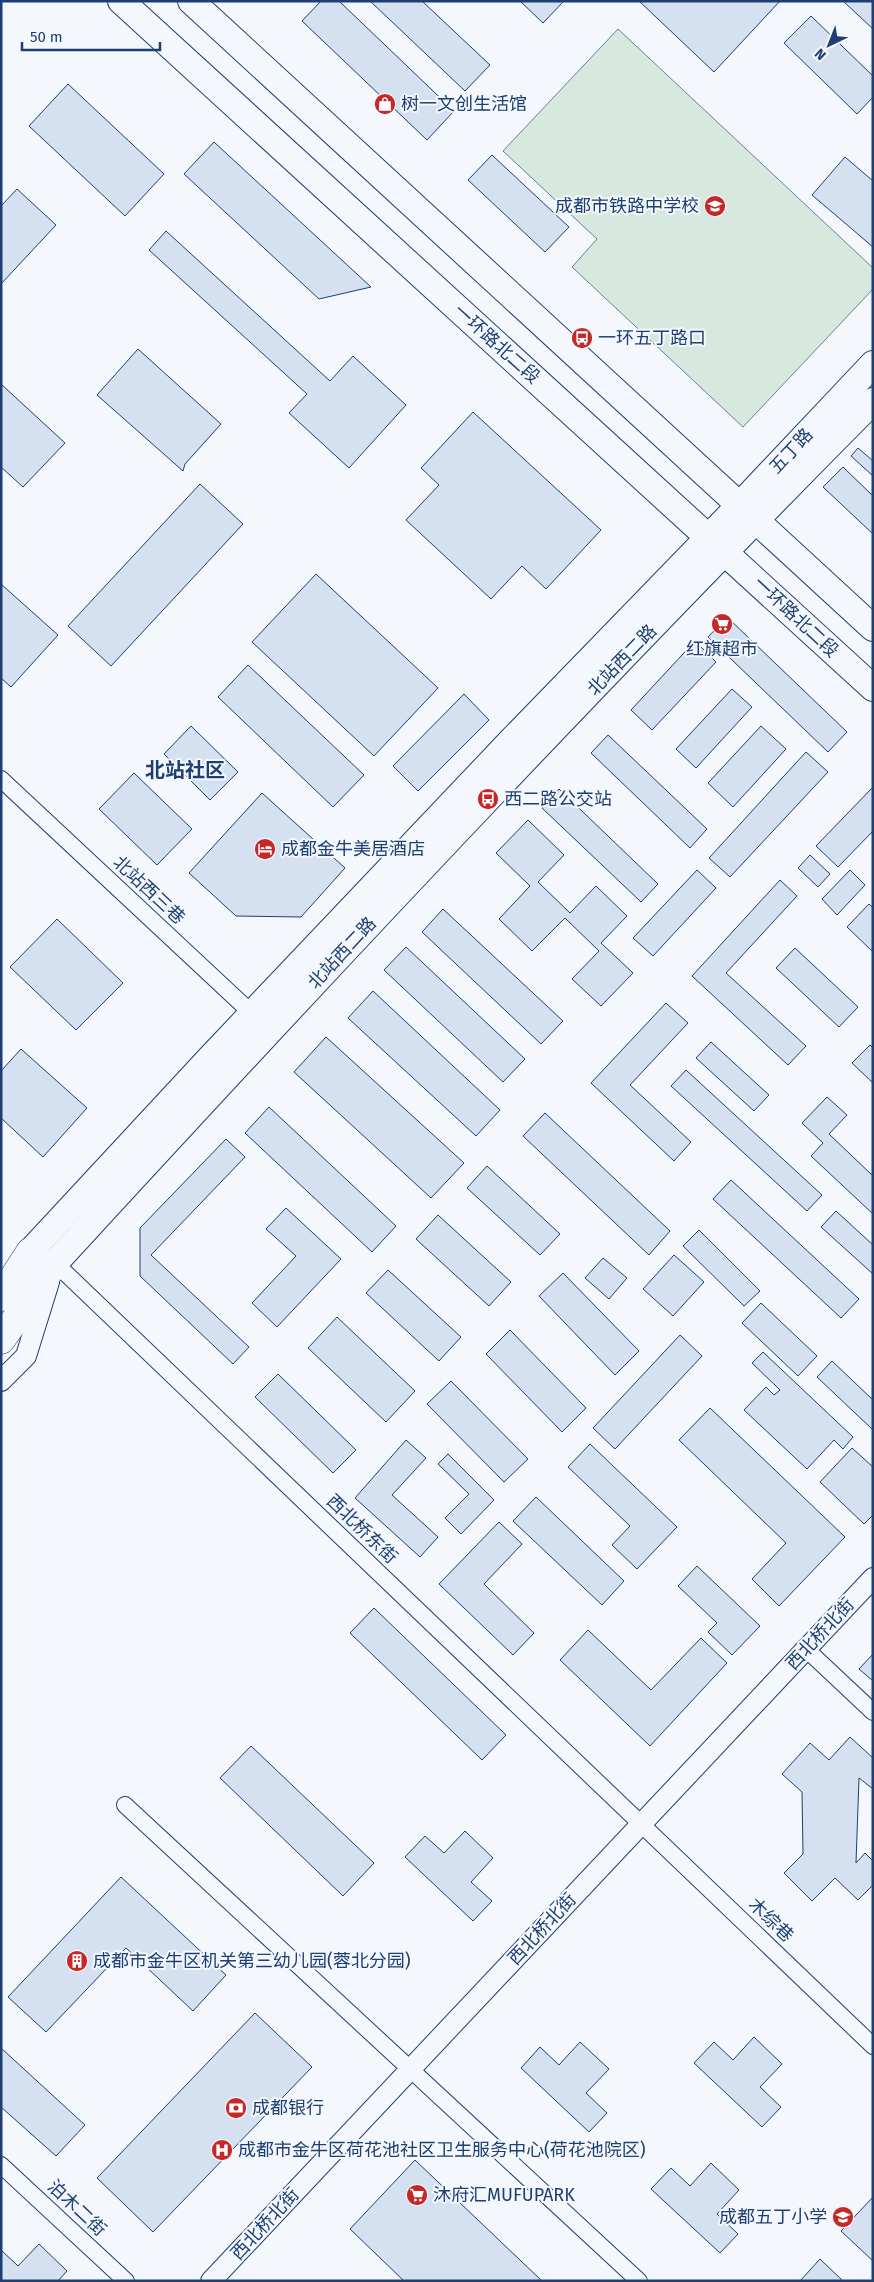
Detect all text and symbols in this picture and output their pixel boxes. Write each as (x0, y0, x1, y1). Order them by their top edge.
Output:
scale bar (22, 20, 160, 52)
north arrow (804, 20, 854, 70)
text: 50 m (30, 28, 63, 46)
text: N (811, 45, 830, 64)
shop icon: 树一文创生活馆 (373, 92, 397, 116)
place label: 树一文创生活馆 (401, 93, 527, 115)
school or university icon: 成都市铁路中学校 (703, 194, 727, 218)
place label: 成都市铁路中学校 (555, 195, 699, 217)
street label: 一环路北二段 (450, 300, 544, 388)
bus stop icon: 一环五丁路口 (570, 326, 594, 350)
place label: 一环五丁路口 (598, 327, 706, 349)
street label: 五丁路 (765, 424, 817, 478)
street label: 一环路北二段 (749, 572, 843, 662)
supermarket icon: 红旗超市 (710, 612, 734, 636)
street label: 北站西二路 (583, 620, 661, 700)
place label: 红旗超市 (686, 638, 758, 660)
district label: 北站社区 (145, 758, 225, 782)
bus stop icon: 西二路公交站 (476, 787, 500, 811)
place label: 西二路公交站 (504, 788, 612, 810)
hotel icon: 成都金牛美居酒店 (253, 837, 277, 861)
place label: 成都金牛美居酒店 (281, 838, 425, 860)
street label: 北站西三巷 (109, 851, 189, 929)
street label: 北站西二路 (303, 913, 381, 993)
street label: 西北桥东街 (322, 1490, 402, 1568)
street label: 西北桥北街 (781, 1594, 859, 1674)
street label: 西北桥北街 (503, 1889, 581, 1969)
street label: 木综巷 (744, 1893, 798, 1947)
building icon: 成都市金牛区机关第三幼儿园(蓉北分园) (65, 1949, 89, 1973)
place label: 成都市金牛区机关第三幼儿园(蓉北分园) (93, 1950, 411, 1972)
bank icon: 成都银行 (224, 2096, 248, 2120)
place label: 成都银行 (252, 2097, 324, 2119)
hospital icon: 成都市金牛区荷花池社区卫生服务中心(荷花池院区) (210, 2138, 234, 2162)
place label: 成都市金牛区荷花池社区卫生服务中心(荷花池院区) (238, 2139, 646, 2161)
street label: 泊木二街 (43, 2175, 111, 2241)
supermarket icon: 沐府汇MUFUPARK (405, 2183, 429, 2207)
street label: 西北桥北街 (226, 2184, 304, 2264)
place label: 沐府汇MUFUPARK (433, 2184, 575, 2206)
school or university icon: 成都五丁小学 (831, 2205, 855, 2229)
place label: 成都五丁小学 (719, 2206, 827, 2228)

